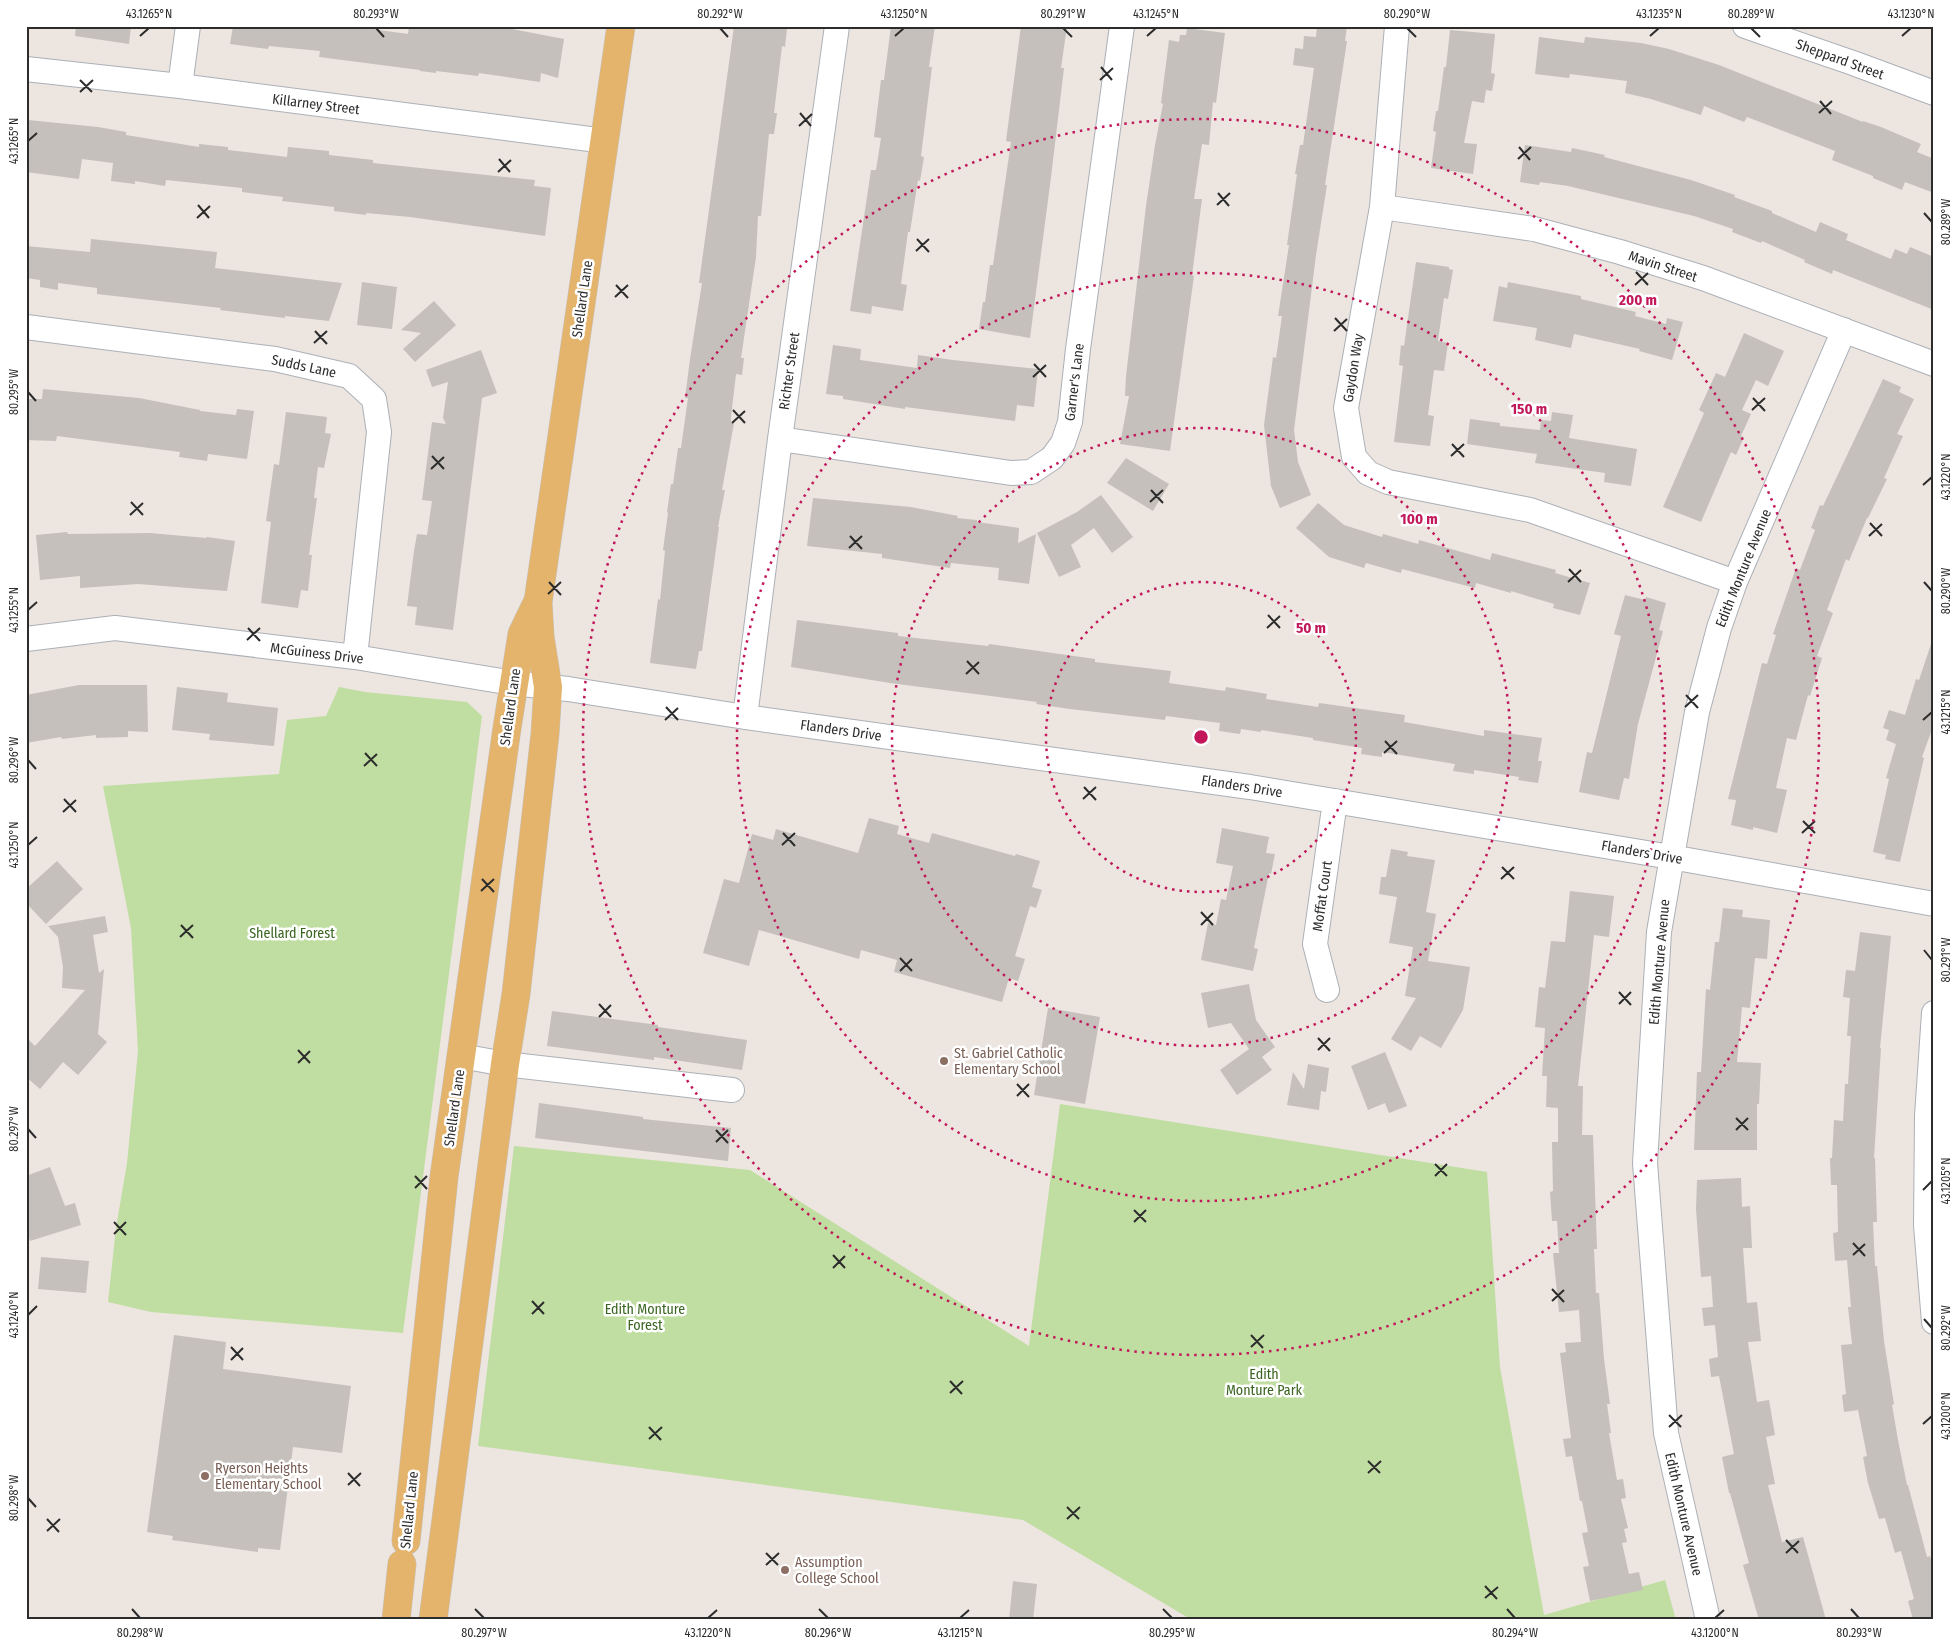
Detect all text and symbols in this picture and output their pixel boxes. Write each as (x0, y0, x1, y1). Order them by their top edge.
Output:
text: 43.1265°N (126, 7, 172, 21)
text: 80.293°W (353, 7, 399, 21)
text: 80.292°W (697, 7, 743, 21)
text: 43.1250°N (880, 7, 928, 21)
text: 80.291°W (1041, 7, 1085, 21)
text: 43.1245°N (1133, 7, 1179, 21)
text: 80.290°W (1384, 7, 1430, 21)
text: 43.1235°N (1636, 7, 1682, 21)
text: 80.289°W (1728, 7, 1774, 21)
text: 43.1230°N (1888, 7, 1934, 21)
street label: Sheppard Street (1793, 36, 1887, 83)
street label: Killarney Street (271, 91, 361, 118)
text: 43.1265°N (7, 118, 21, 164)
text: 80.289°W (1939, 199, 1953, 245)
street label: Mavin Street (1626, 247, 1700, 286)
street label: Shellard Lane (569, 259, 596, 339)
text: 200 m (1618, 291, 1657, 309)
street label: Richter Street (776, 331, 803, 411)
street label: Gaydon Way (1340, 332, 1367, 404)
street label: Garner's Lane (1061, 342, 1088, 422)
street label: Sudds Lane (270, 351, 338, 382)
text: 80.295°W (7, 369, 21, 415)
text: 150 m (1511, 400, 1547, 418)
text: 43.1220°N (1939, 454, 1953, 500)
street label: Edith Monture Avenue (1712, 507, 1775, 630)
text: 100 m (1400, 510, 1438, 528)
text: 80.290°W (1939, 568, 1953, 614)
text: 43.1255°N (7, 587, 21, 633)
text: 50 m (1296, 619, 1326, 637)
street label: McGuiness Drive (269, 639, 365, 668)
street label: Shellard Lane (497, 667, 524, 747)
text: 43.1215°N (1939, 689, 1953, 735)
street label: Flanders Drive (799, 716, 883, 745)
centre of rings (1192, 728, 1210, 746)
text: 80.296°W (7, 737, 21, 783)
street label: Flanders Drive (1200, 772, 1284, 801)
text: 43.1250°N (7, 821, 21, 869)
street label: Flanders Drive (1600, 837, 1684, 868)
street label: Moffat Court (1309, 859, 1336, 933)
street label: Edith Monture Avenue (1646, 898, 1673, 1026)
park label: Shellard Forest (249, 925, 335, 942)
text: 80.291°W (1939, 938, 1953, 982)
place label: St. Gabriel Catholic Elementary School (954, 1045, 1063, 1078)
marker: St. Gabriel Catholic Elementary School (938, 1055, 950, 1067)
street label: Shellard Lane (441, 1068, 468, 1148)
text: 80.297°W (7, 1106, 21, 1152)
text: 43.1205°N (1939, 1158, 1953, 1204)
text: 43.1240°N (7, 1291, 21, 1339)
park label: Edith Monture Forest (605, 1301, 685, 1334)
text: 80.292°W (1939, 1305, 1953, 1351)
park label: Edith Monture Park (1226, 1366, 1303, 1399)
text: 43.1200°N (1939, 1392, 1953, 1440)
street label: Edith Monture Avenue (1661, 1451, 1706, 1577)
place label: Ryerson Heights Elementary School (215, 1460, 322, 1493)
marker: Ryerson Heights Elementary School (199, 1470, 211, 1482)
street label: Shellard Lane (397, 1470, 422, 1550)
text: 80.298°W (7, 1475, 21, 1521)
place label: Assumption College School (795, 1554, 879, 1587)
marker: Assumption College School (779, 1564, 791, 1576)
text: 80.298°W (117, 1626, 163, 1640)
text: 80.297°W (461, 1626, 507, 1640)
text: 43.1220°N (685, 1626, 731, 1640)
text: 80.296°W (805, 1626, 851, 1640)
text: 43.1215°N (937, 1626, 983, 1640)
text: 80.295°W (1149, 1626, 1195, 1640)
text: 80.294°W (1492, 1626, 1538, 1640)
text: 43.1200°N (1691, 1626, 1739, 1640)
text: 80.293°W (1836, 1626, 1882, 1640)

